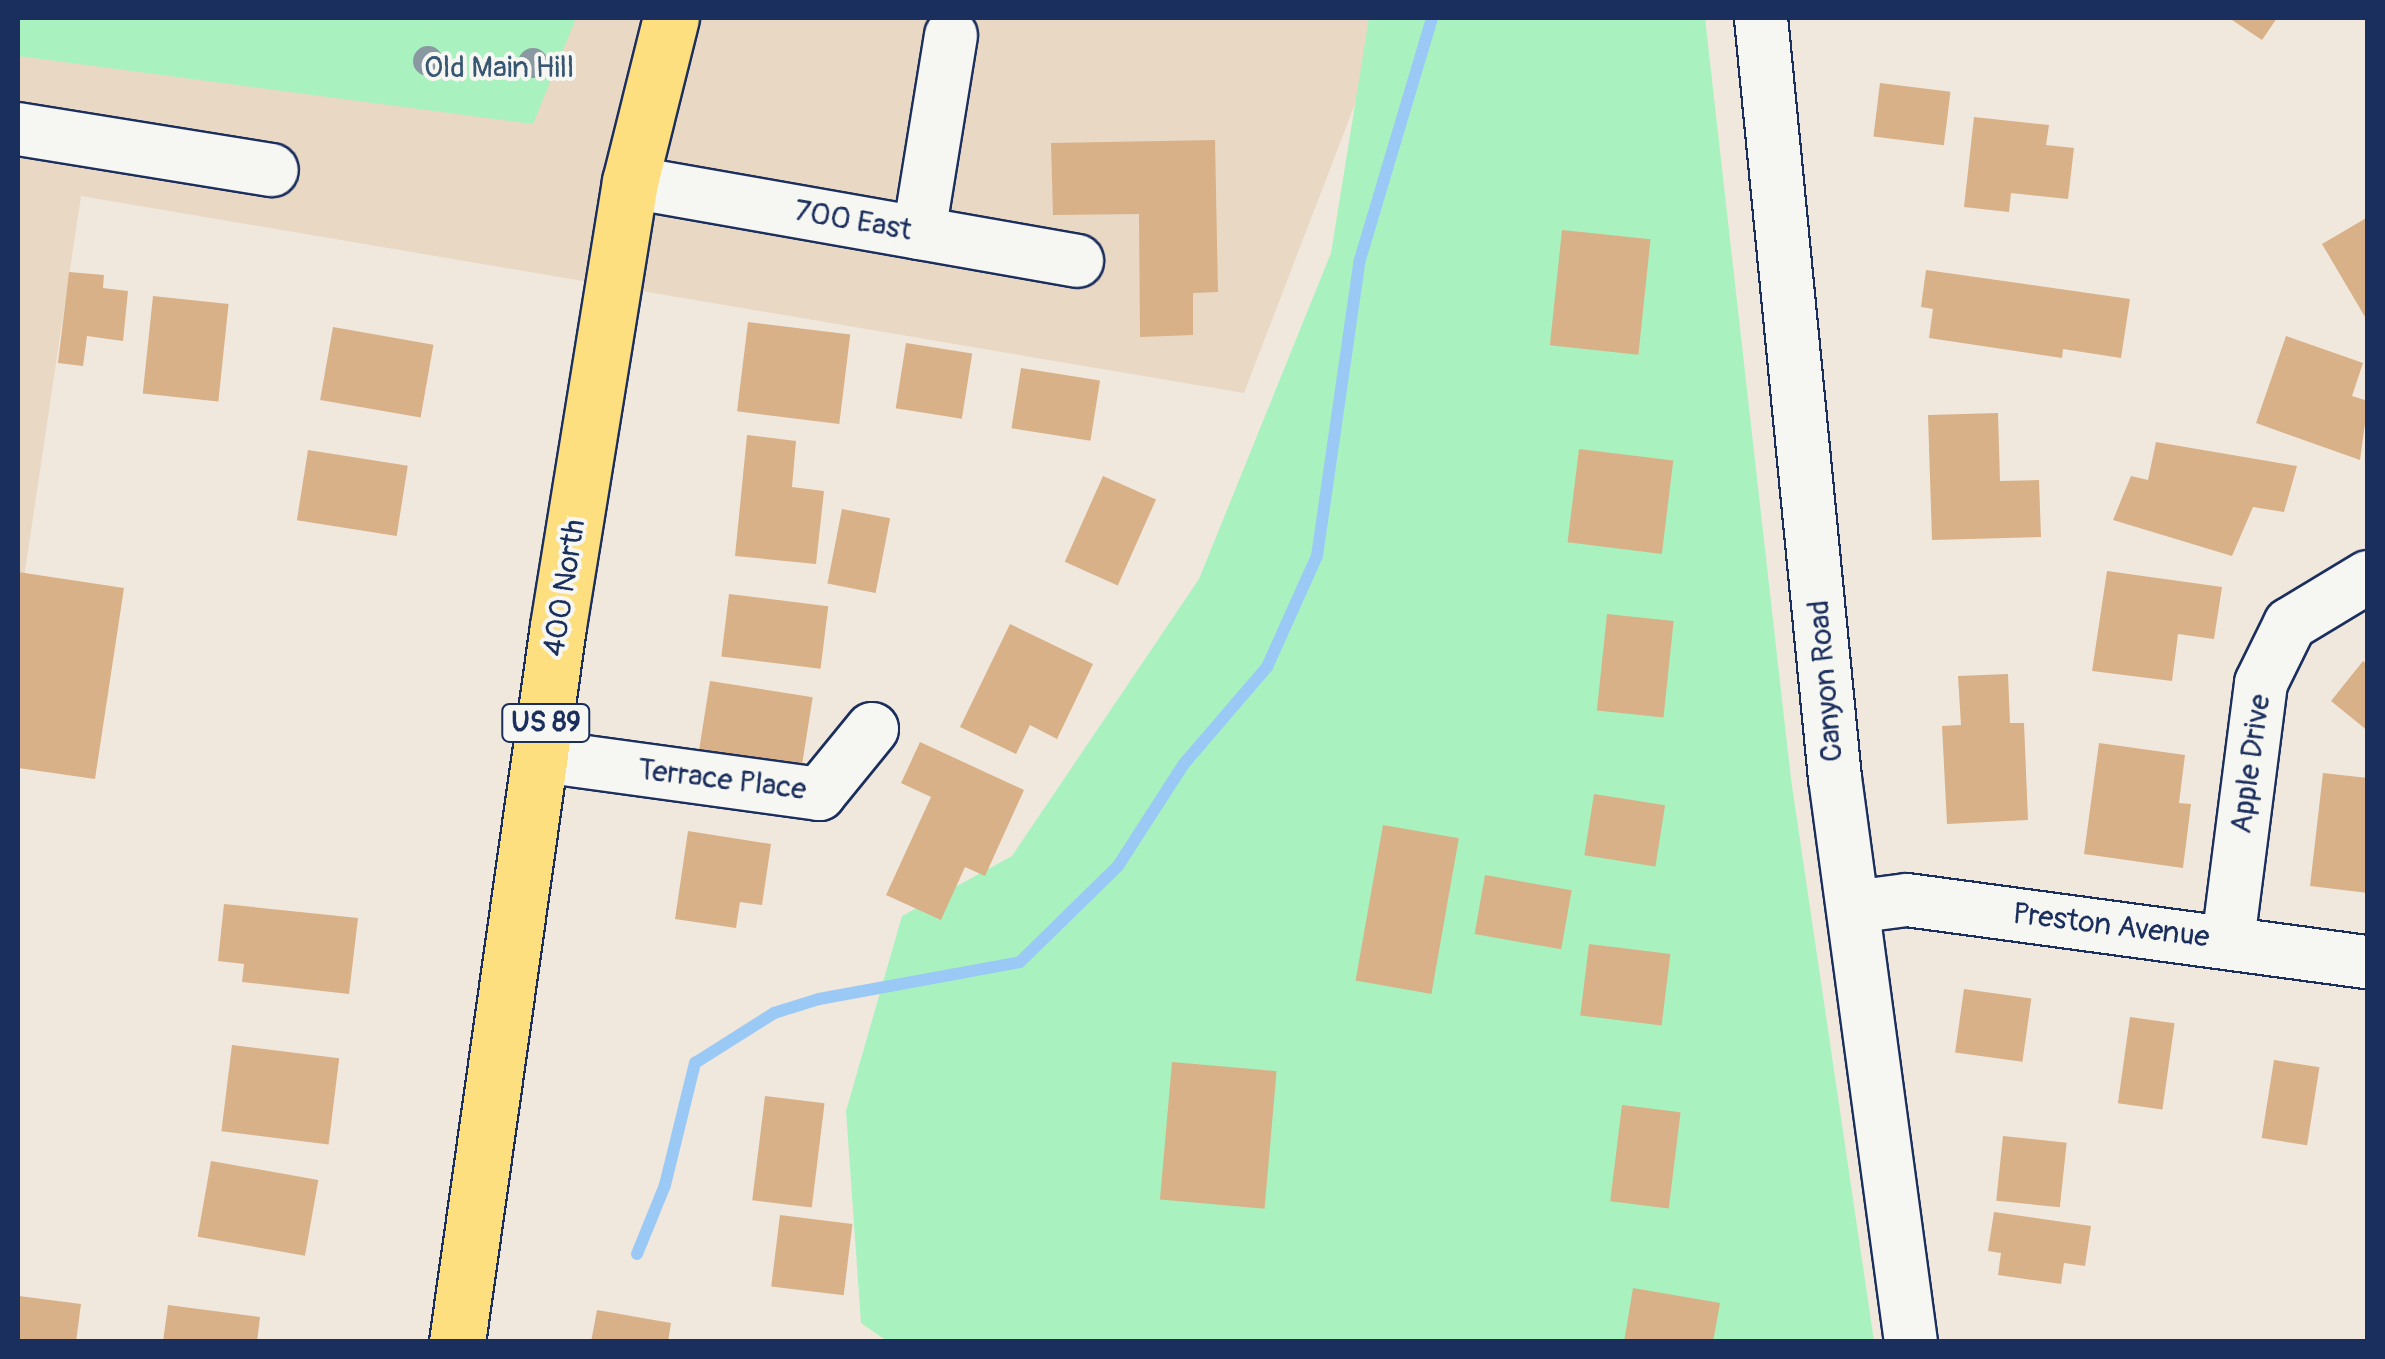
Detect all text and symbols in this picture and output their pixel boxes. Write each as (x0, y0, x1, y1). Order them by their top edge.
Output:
park label: Old Main Hill (424, 50, 574, 86)
street label: 700 East (792, 193, 914, 249)
street label: 400 North (536, 517, 594, 659)
street label: Canyon Road (1801, 599, 1851, 763)
street label: Apple Drive (2223, 692, 2279, 836)
road number: US 89 (501, 700, 591, 746)
street label: Terrace Place (636, 752, 808, 808)
street label: Preston Avenue (2011, 896, 2211, 956)

